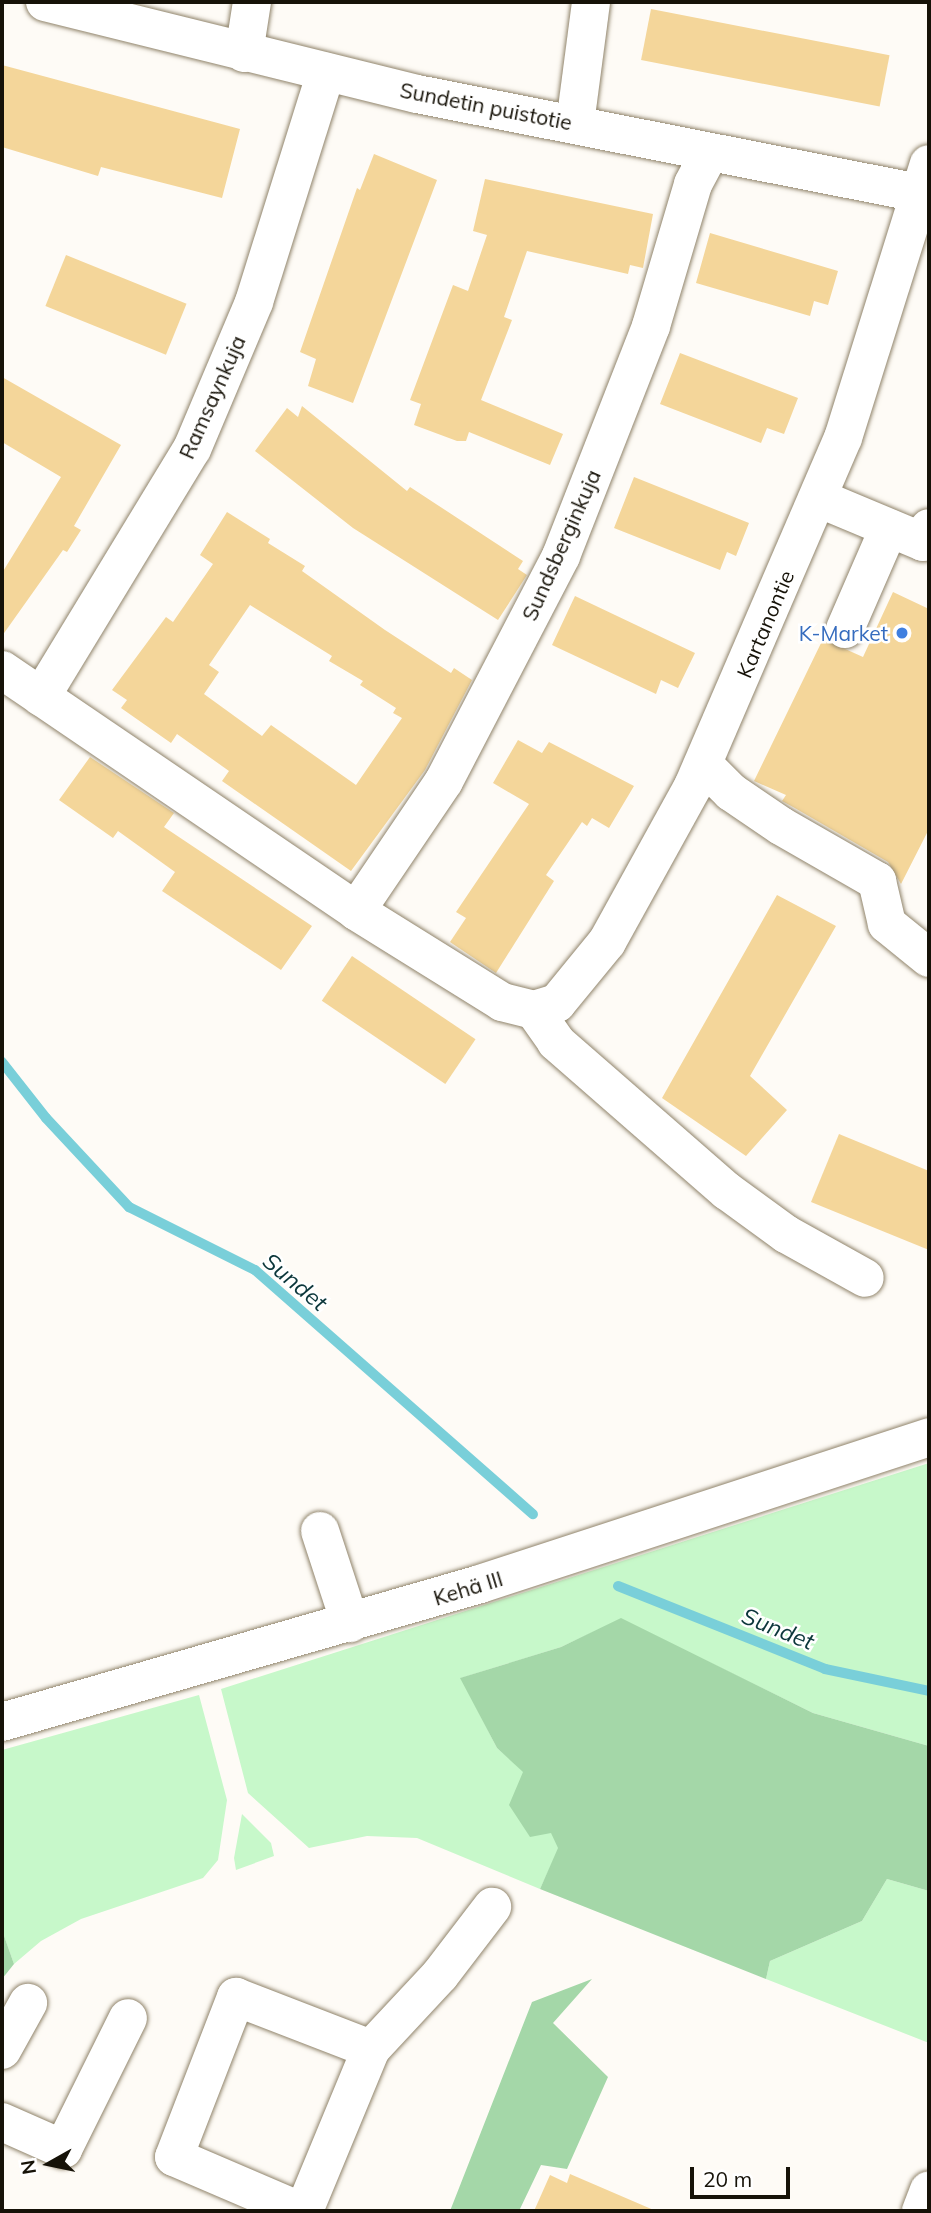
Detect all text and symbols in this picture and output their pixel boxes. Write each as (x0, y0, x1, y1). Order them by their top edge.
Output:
street label: Sundetin puistotie (398, 77, 574, 135)
street label: Ramsaynkuja (174, 331, 250, 463)
street label: Sundsberginkuja (516, 466, 606, 624)
street label: Kartanontie (731, 566, 799, 682)
place label: K-Market (799, 620, 888, 646)
marker: K-Market (894, 625, 910, 641)
water label: Sundet (257, 1247, 333, 1317)
street label: Kehä III (430, 1566, 506, 1610)
water label: Sundet (738, 1602, 818, 1656)
north arrow (14, 2129, 84, 2199)
scale bar (693, 2154, 793, 2198)
text: N (15, 2158, 41, 2176)
text: 20 m (703, 2166, 752, 2192)

